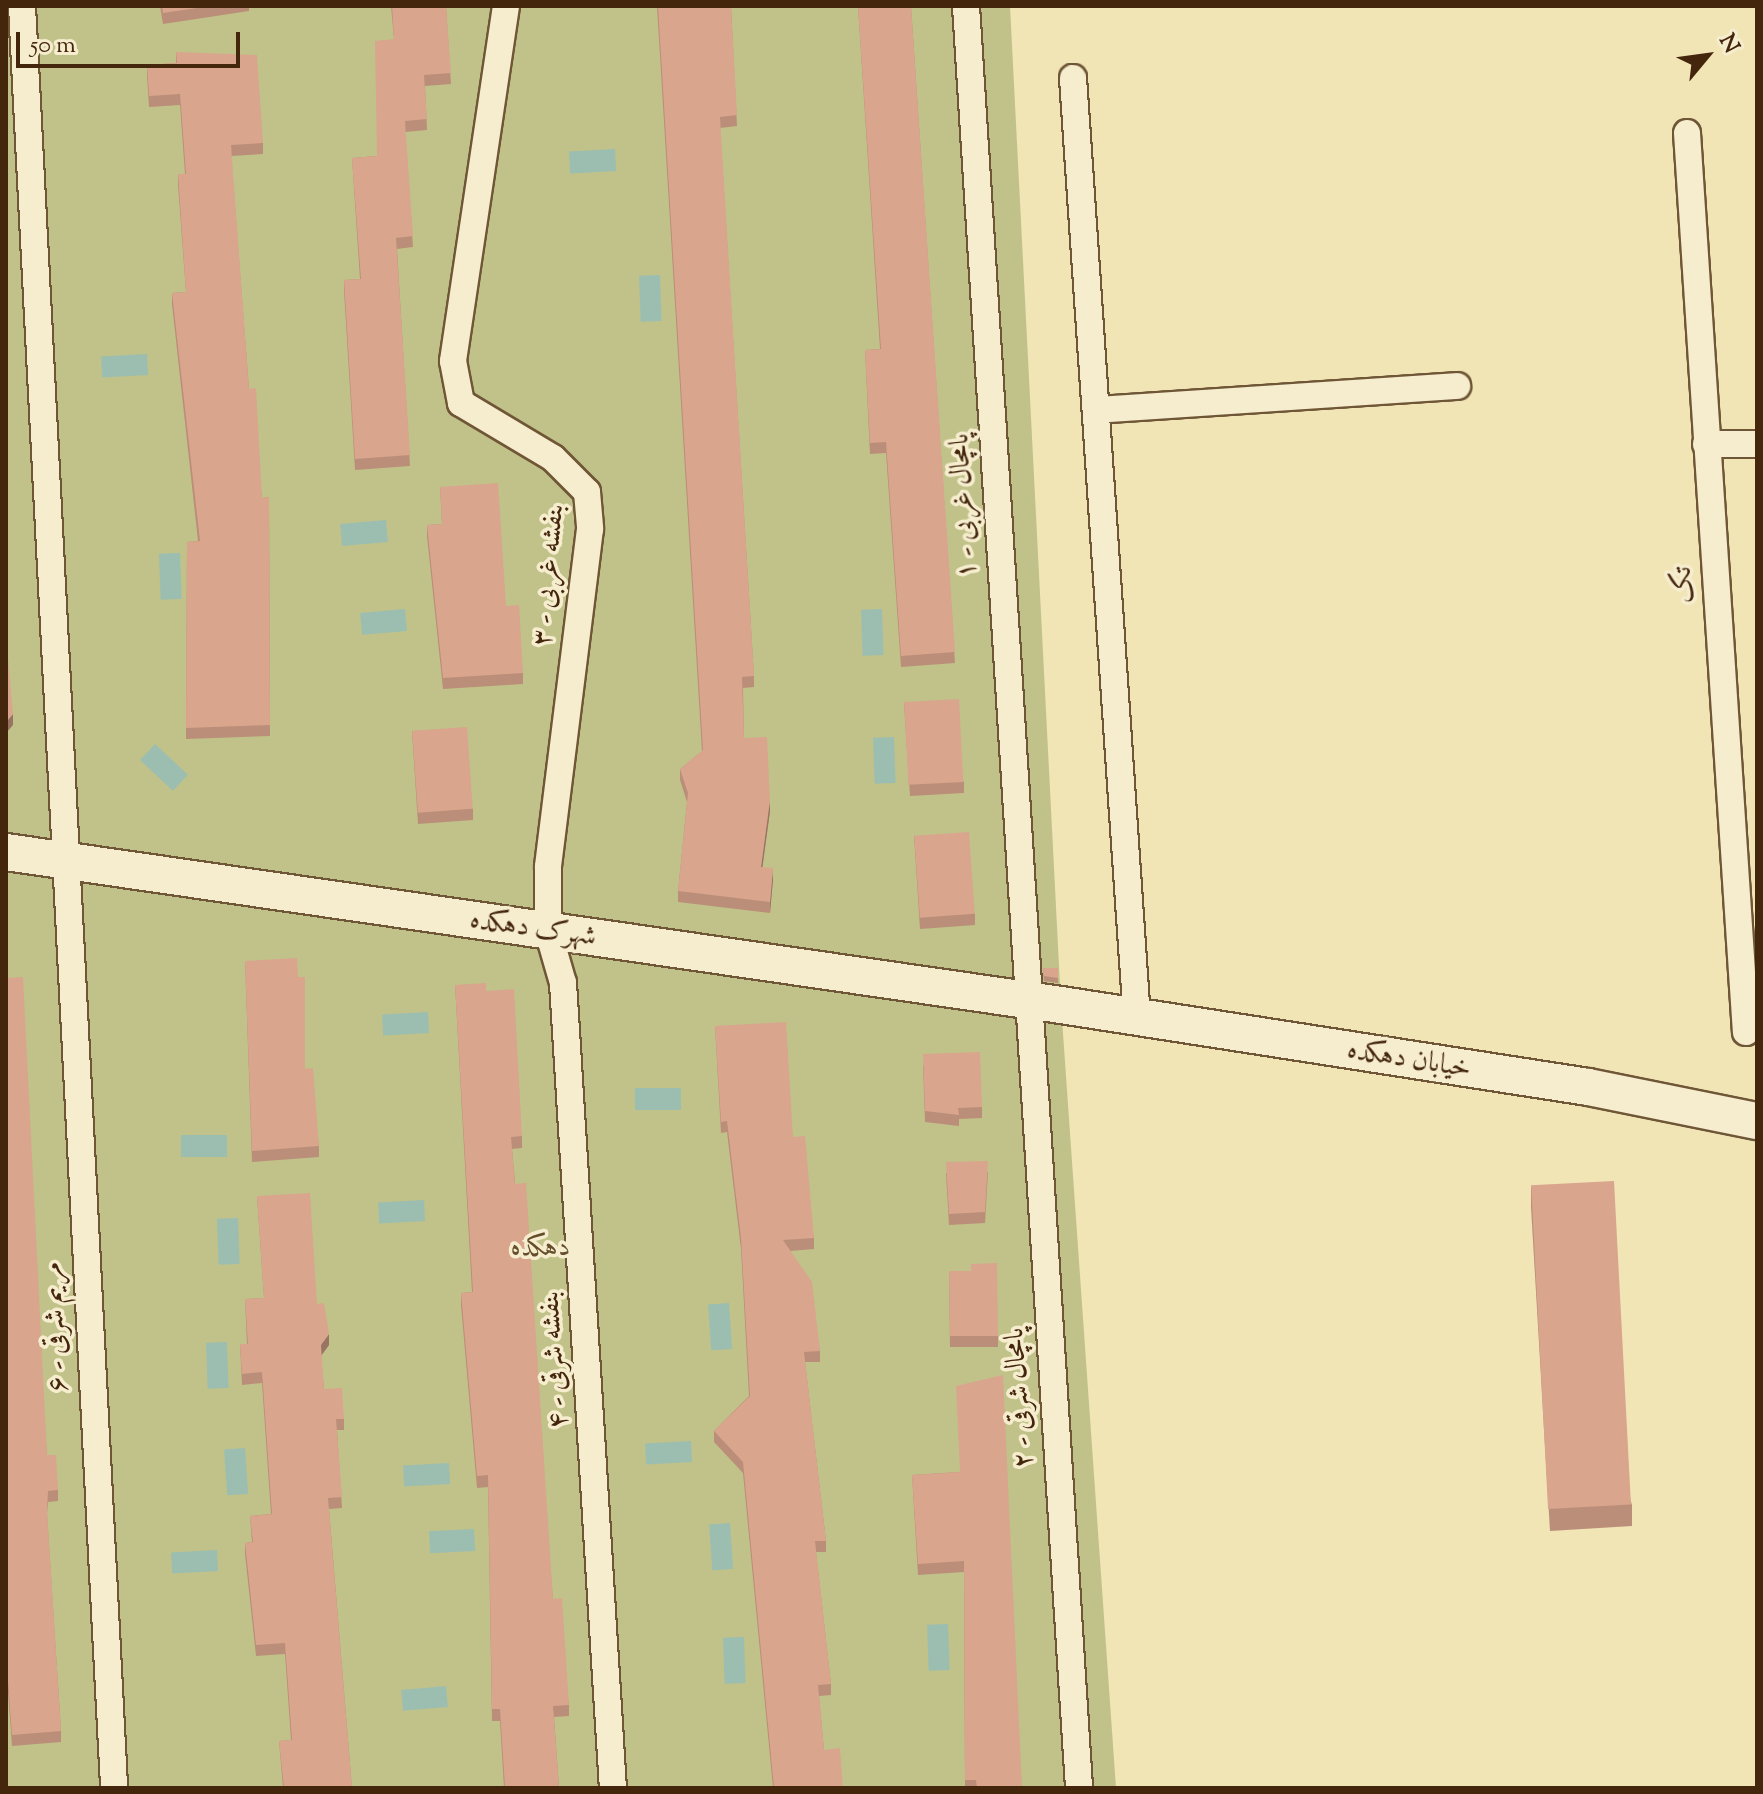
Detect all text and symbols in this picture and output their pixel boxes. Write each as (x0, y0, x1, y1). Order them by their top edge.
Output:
scale bar (20, 16, 244, 66)
north arrow (1667, 16, 1747, 96)
text: 50 m (30, 29, 76, 63)
text: N (1710, 29, 1746, 60)
street label: پامچال غربی - ۱ (943, 433, 985, 579)
street label: بنفشه غربی - ۳ (526, 503, 572, 647)
street label: تک (1666, 565, 1702, 605)
street label: شهرک دهکده (468, 903, 598, 955)
street label: خیابان دهکده (1345, 1034, 1473, 1086)
park label: دهکده (511, 1231, 571, 1265)
street label: مریم شرقی - ۶ (36, 1261, 76, 1393)
street label: بنفشه شرقی - ۴ (533, 1290, 577, 1430)
street label: پامچال شرقی - ۲ (998, 1327, 1042, 1469)

